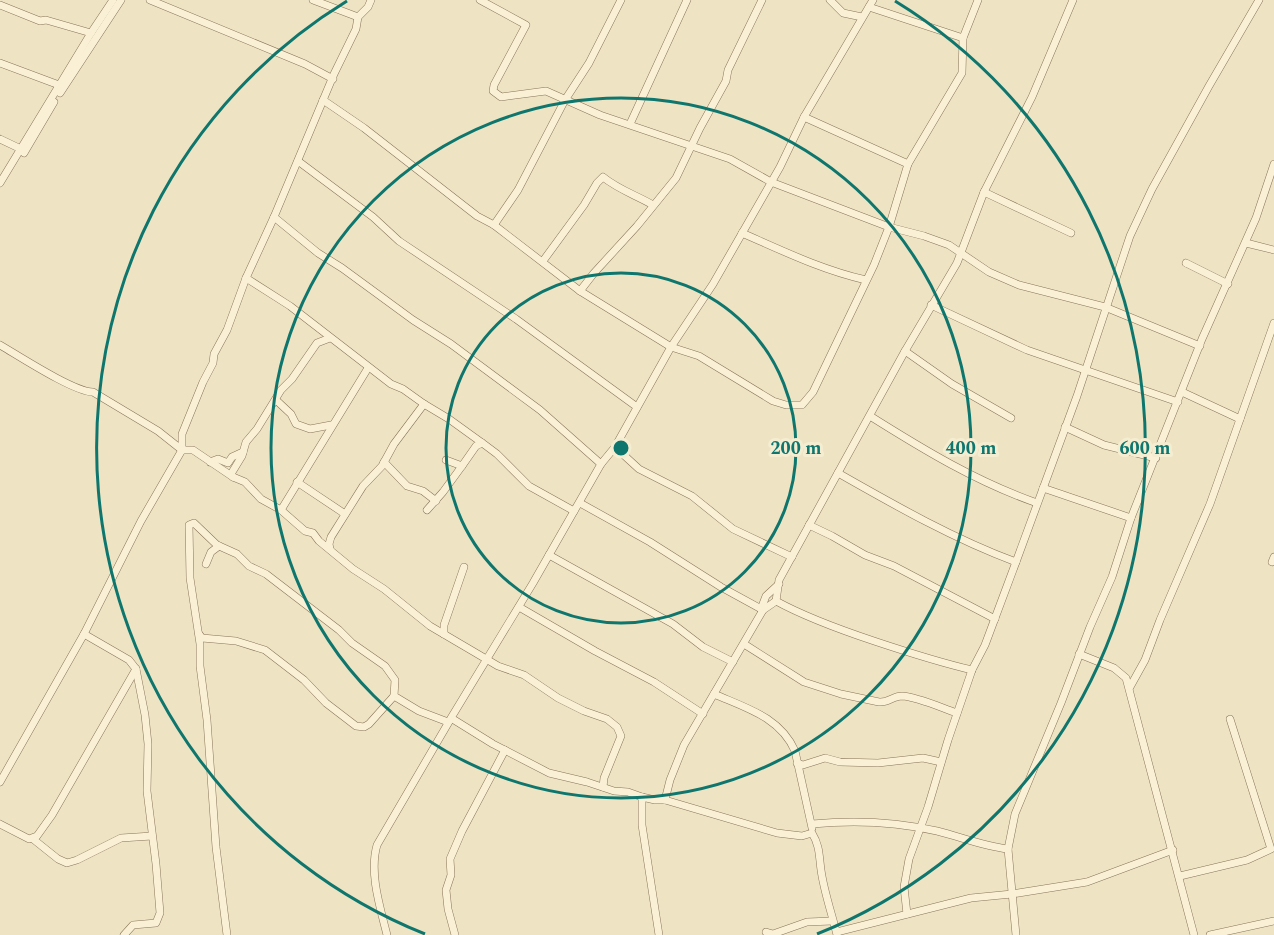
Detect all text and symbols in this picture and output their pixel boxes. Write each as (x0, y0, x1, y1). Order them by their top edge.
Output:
text: 200 m (770, 435, 822, 462)
text: 400 m (945, 435, 997, 462)
text: 600 m (1119, 435, 1171, 462)
centre of rings (611, 438, 631, 458)

